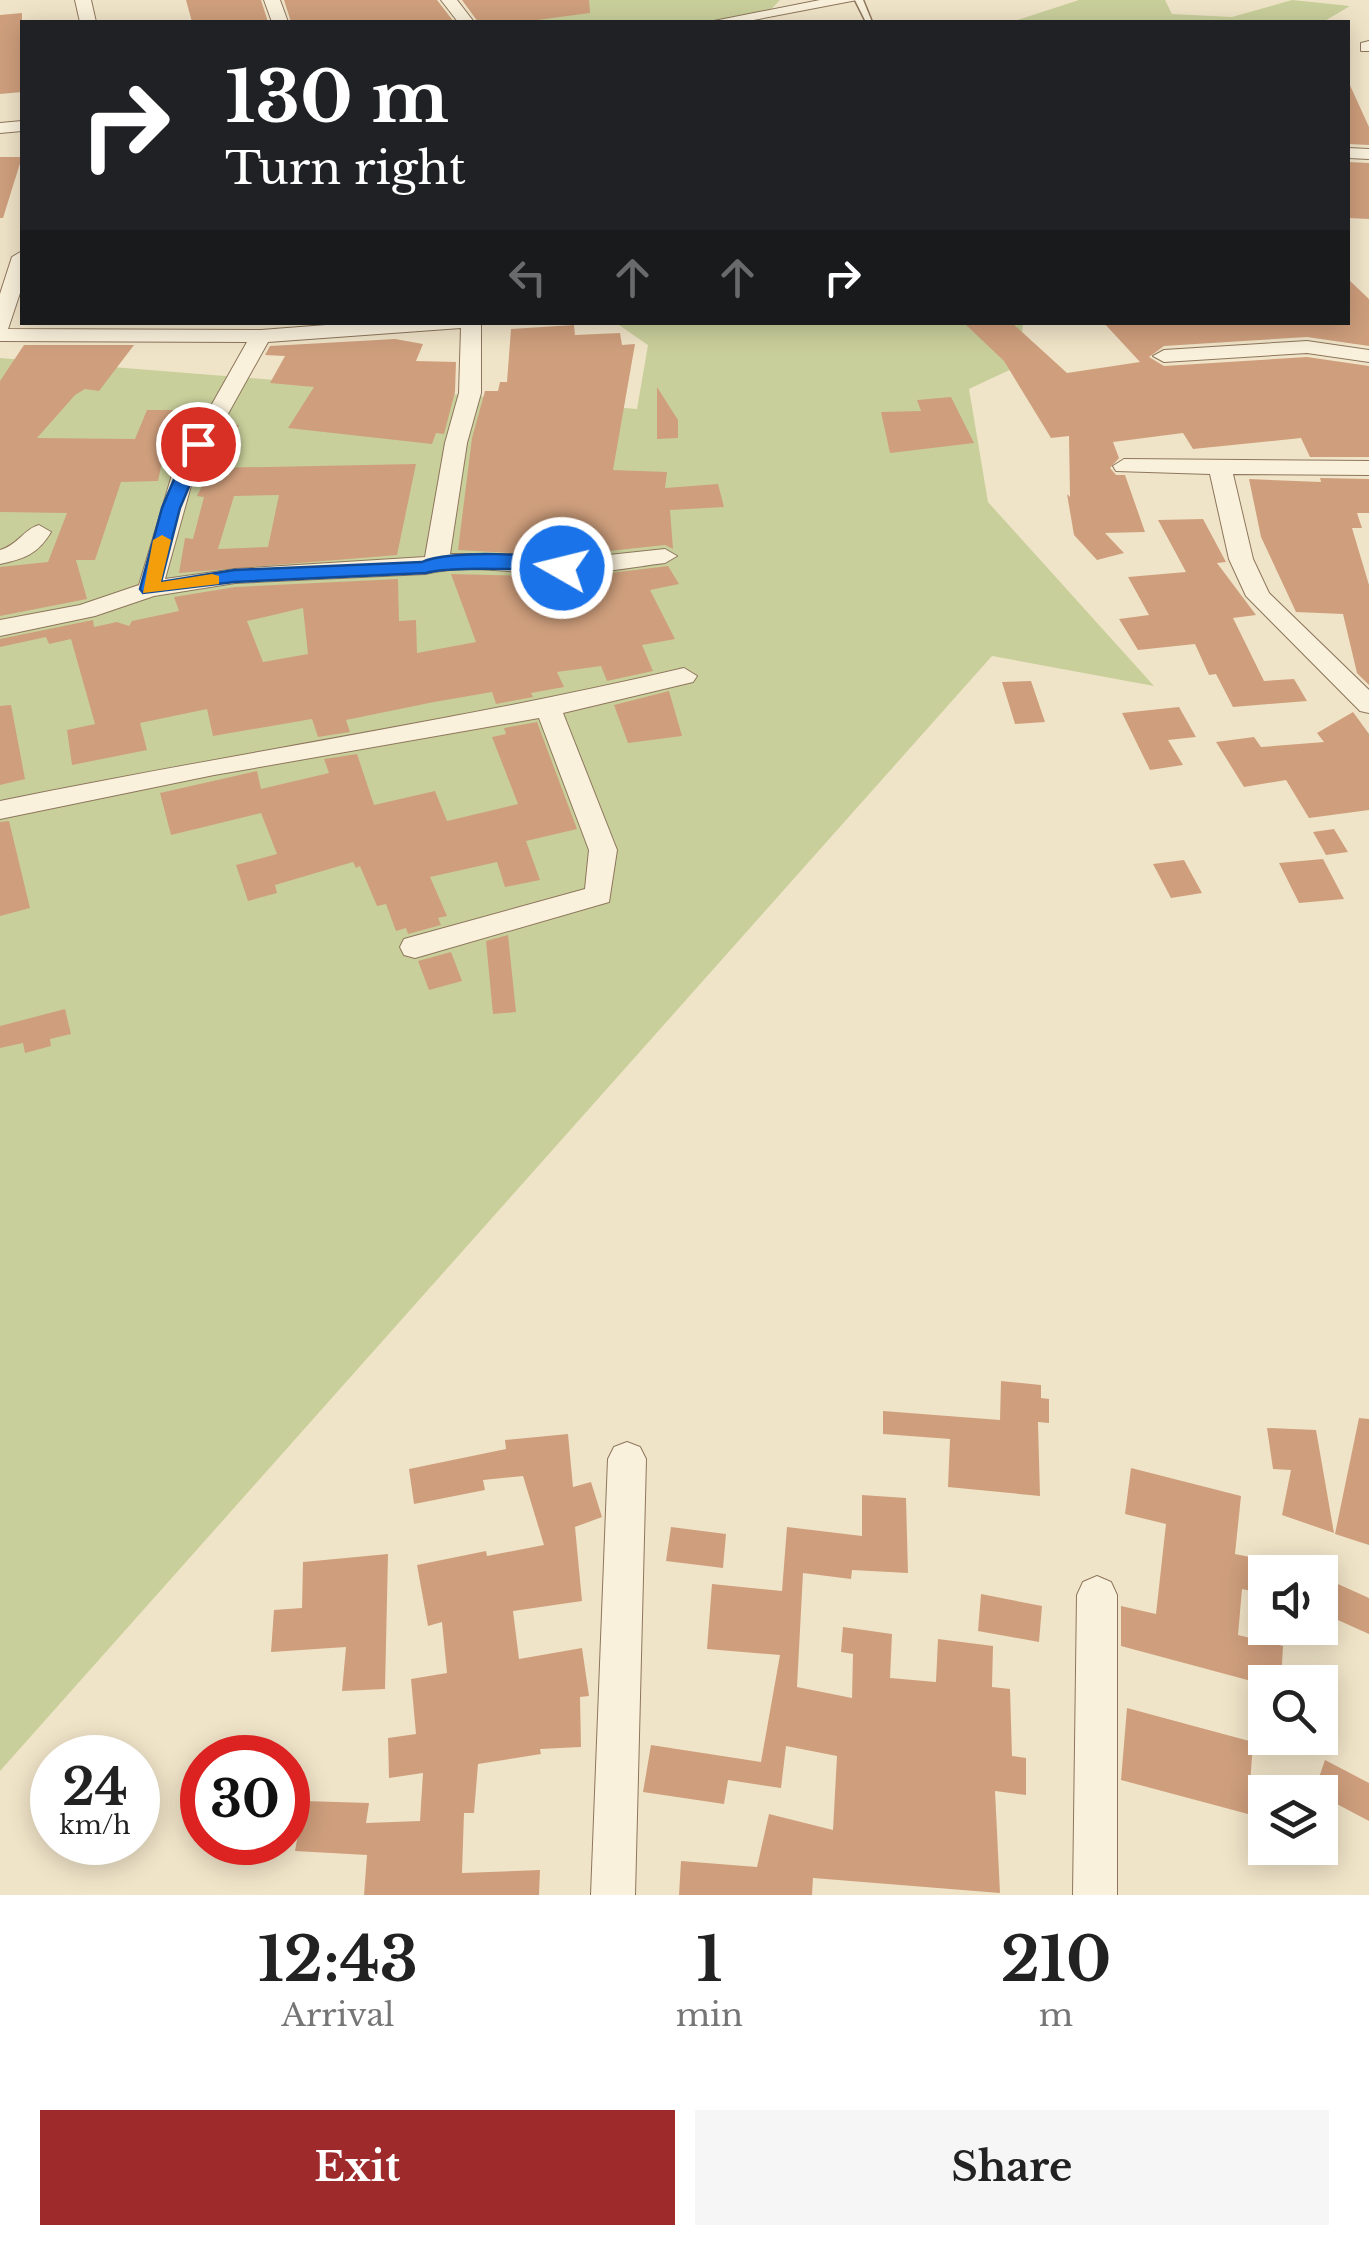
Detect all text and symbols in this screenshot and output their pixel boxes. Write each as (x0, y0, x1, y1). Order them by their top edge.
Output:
text: 130 m (225, 54, 449, 141)
icon: right (60, 60, 190, 190)
text: Turn right (225, 140, 466, 196)
icon: left (500, 250, 555, 305)
icon: ahead (605, 250, 660, 305)
icon: ahead (710, 250, 765, 305)
icon: right (815, 250, 870, 305)
pin (156, 402, 241, 487)
icon: arrive (171, 417, 226, 472)
position arrow (510, 516, 614, 620)
map controls (1248, 1555, 1338, 1865)
button: sound (1248, 1555, 1338, 1645)
button: search (1248, 1665, 1338, 1755)
speed limit sign: 30 (180, 1735, 310, 1865)
text: 24 (62, 1756, 128, 1819)
button: layers (1248, 1775, 1338, 1865)
text: km/h (60, 1810, 130, 1841)
text: 12:43 (258, 1923, 418, 1997)
text: 1 (696, 1923, 722, 1997)
text: 210 (1001, 1923, 1111, 1997)
text: Arrival (281, 1995, 395, 2035)
text: min (676, 1995, 743, 2035)
text: m (1039, 1995, 1073, 2035)
button: Exit (40, 2110, 675, 2225)
button: Share (695, 2110, 1329, 2225)

